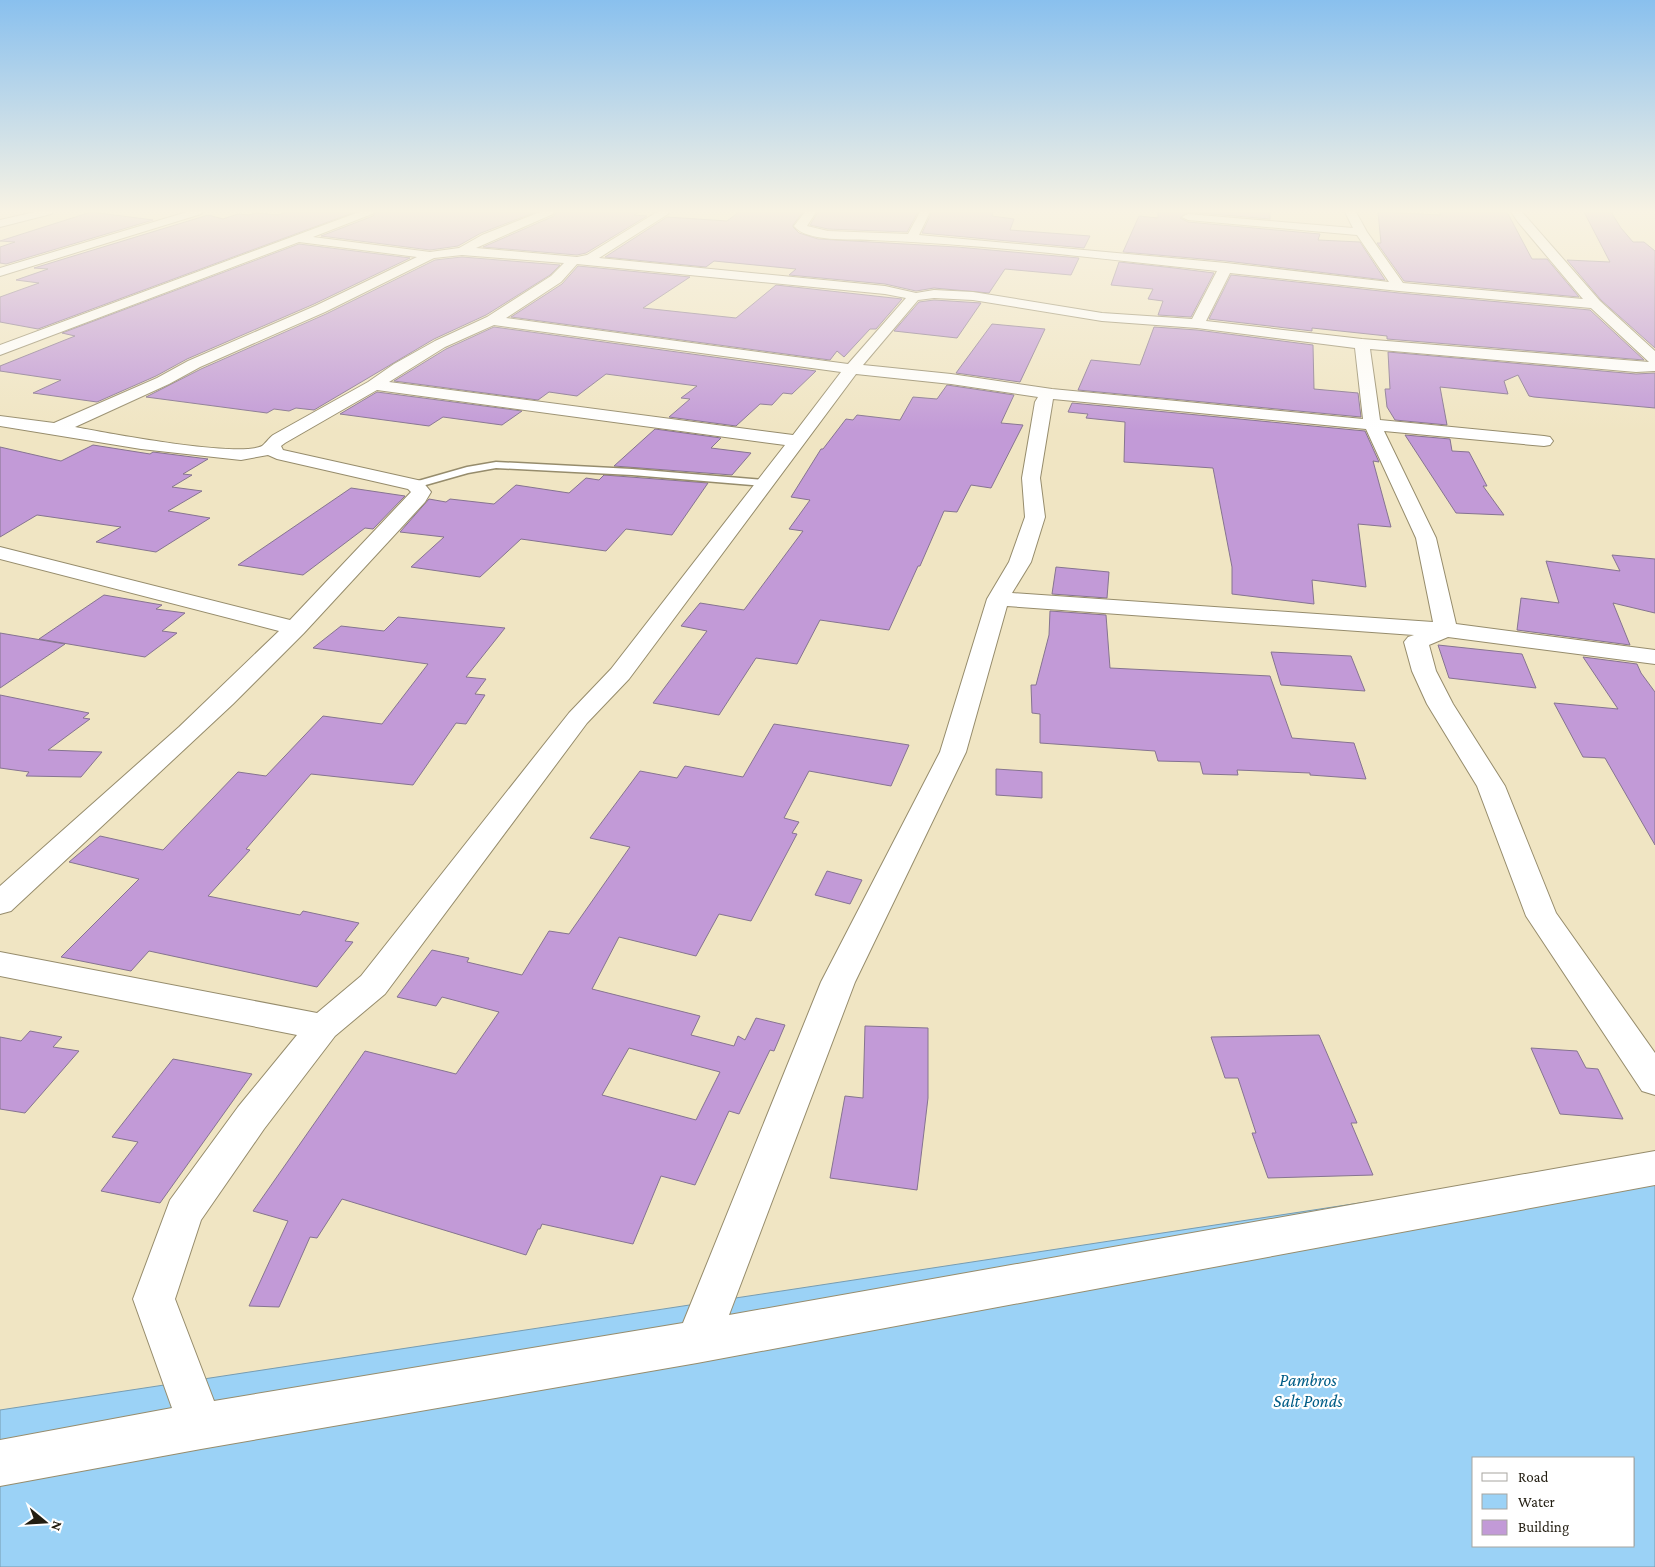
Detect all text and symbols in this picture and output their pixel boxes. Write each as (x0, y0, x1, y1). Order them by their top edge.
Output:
water label: Pambros Salt Ponds (1273, 1370, 1343, 1411)
legend (1472, 1457, 1635, 1547)
text: Road (1518, 1469, 1549, 1485)
text: Water (1518, 1494, 1555, 1510)
north arrow (20, 1497, 70, 1547)
text: N (48, 1519, 66, 1533)
text: Building (1518, 1519, 1569, 1536)

